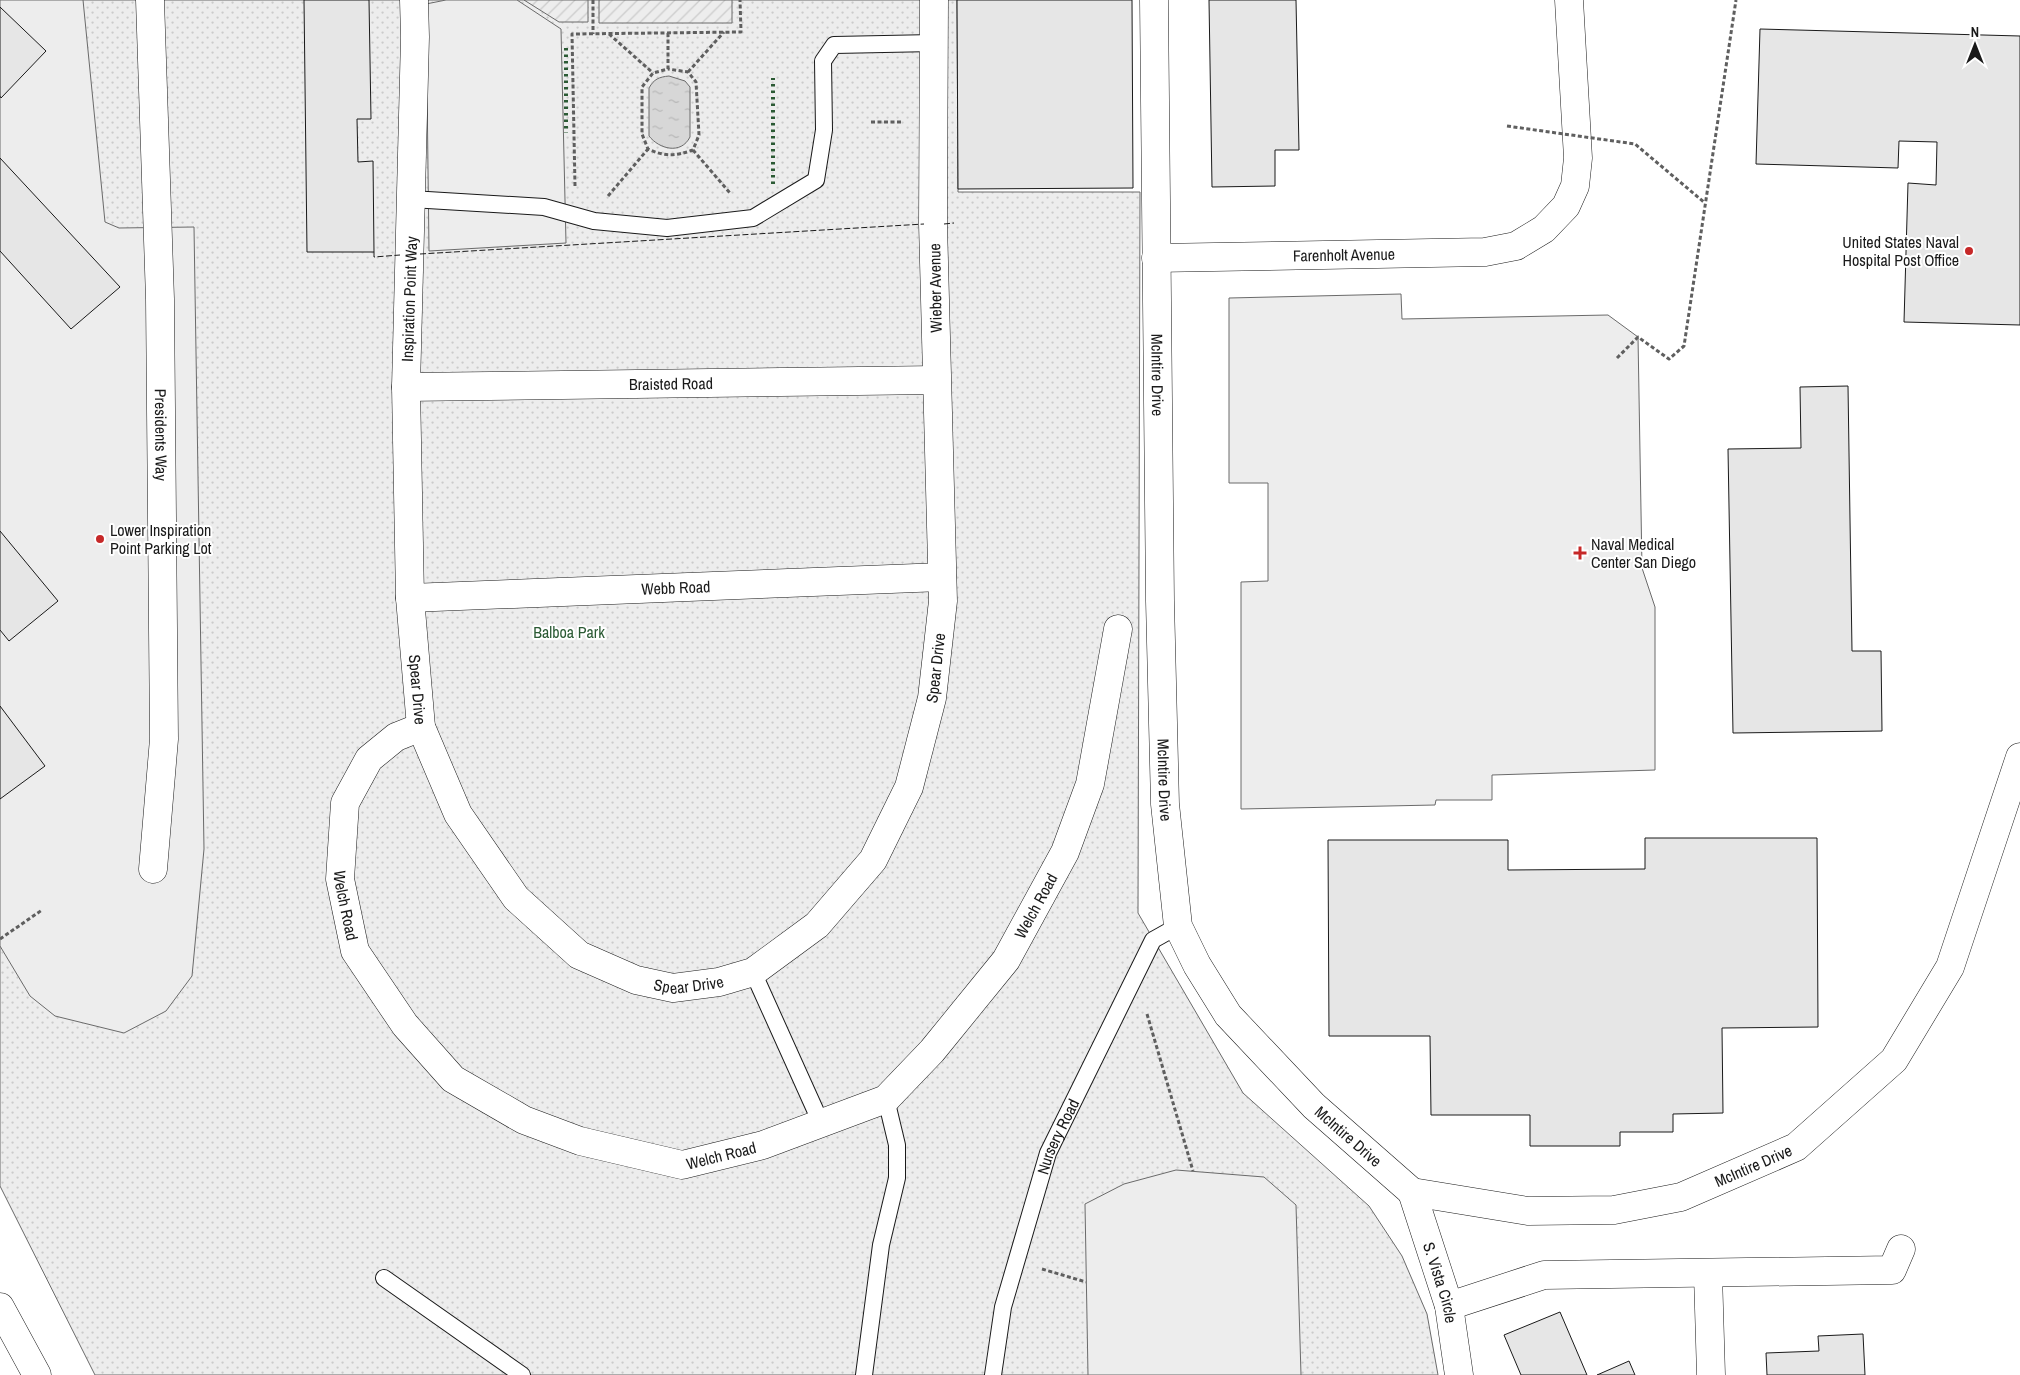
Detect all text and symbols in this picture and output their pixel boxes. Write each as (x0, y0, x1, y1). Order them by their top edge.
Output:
north arrow (1950, 20, 2000, 70)
text: N (1971, 23, 1979, 41)
place label: United States Naval Hospital Post Office (1842, 231, 1959, 271)
street label: Inspiration Point Way (396, 235, 422, 362)
street label: Wieber Avenue (923, 243, 947, 333)
street label: Farenholt Avenue (1293, 243, 1395, 267)
marker: United States Naval Hospital Post Office (1963, 245, 1975, 257)
street label: McIntire Drive (1146, 334, 1169, 416)
street label: Braisted Road (629, 372, 713, 395)
street label: Presidents Way (150, 389, 173, 481)
place label: Lower Inspiration Point Parking Lot (110, 519, 212, 559)
marker: Lower Inspiration Point Parking Lot (94, 533, 106, 545)
place label: Naval Medical Center San Diego (1591, 533, 1696, 573)
marker: Naval Medical Center San Diego (1573, 546, 1587, 560)
street label: Webb Road (641, 575, 711, 600)
park label: Balboa Park (533, 621, 605, 643)
street label: Spear Drive (920, 632, 950, 705)
street label: Spear Drive (404, 654, 432, 725)
street label: McIntire Drive (1152, 738, 1178, 822)
street label: Welch Road (1009, 869, 1062, 942)
street label: Welch Road (329, 870, 364, 943)
street label: Spear Drive (652, 970, 726, 999)
street label: Nursery Road (1031, 1095, 1084, 1177)
street label: McIntire Drive (1310, 1101, 1387, 1172)
street label: Welch Road (684, 1136, 758, 1175)
street label: McIntire Drive (1711, 1139, 1795, 1192)
street label: S. Vista Circle (1418, 1239, 1462, 1324)

